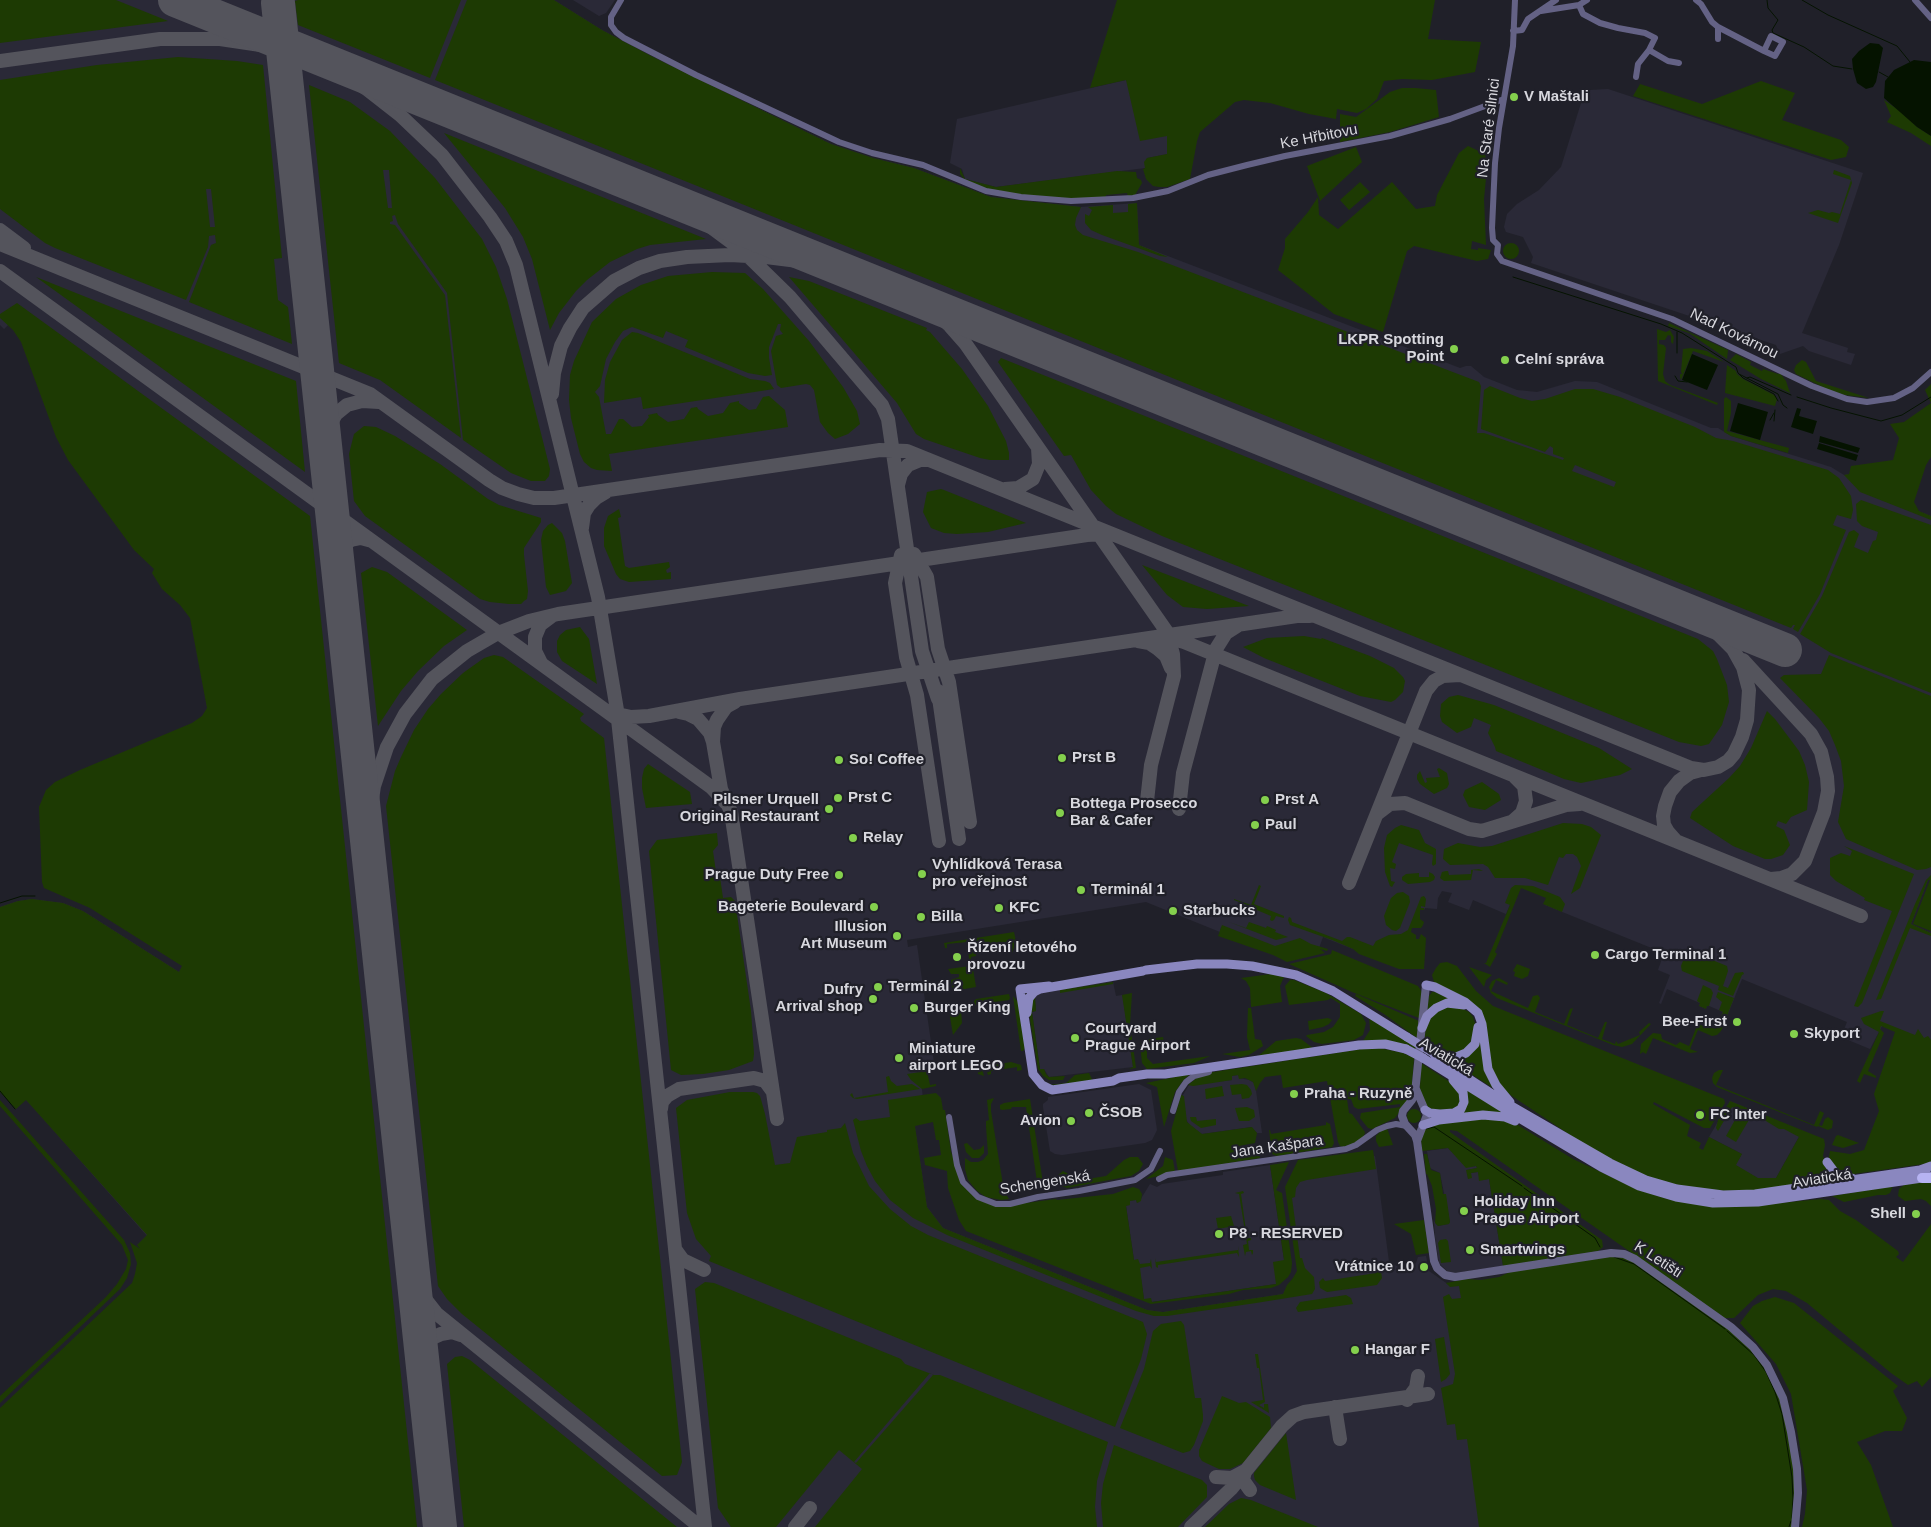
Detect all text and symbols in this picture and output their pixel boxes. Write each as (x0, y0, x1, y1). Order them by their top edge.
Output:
street label: Na Staré silnici (1474, 77, 1504, 179)
place label: V Maštali (1524, 88, 1589, 106)
marker: V Maštali (1508, 91, 1520, 103)
street label: Ke Hřbitovu (1279, 121, 1359, 153)
street label: Nad Kovárnou (1687, 305, 1781, 363)
place label: LKPR Spotting Point (1338, 331, 1444, 366)
marker: LKPR Spotting Point (1448, 343, 1460, 355)
place label: Celní správa (1515, 351, 1604, 369)
marker: Celní správa (1499, 354, 1511, 366)
place label: Prst B (1072, 749, 1116, 767)
place label: So! Coffee (849, 751, 924, 769)
marker: Prst B (1056, 752, 1068, 764)
marker: So! Coffee (833, 754, 845, 766)
place label: Prst C (848, 789, 892, 807)
place label: Pilsner Urquell Original Restaurant (680, 791, 819, 826)
place label: Prst A (1275, 791, 1319, 809)
marker: Prst C (832, 792, 844, 804)
marker: Prst A (1259, 794, 1271, 806)
place label: Bottega Prosecco Bar & Cafer (1070, 795, 1198, 830)
marker: Pilsner Urquell Original Restaurant (823, 803, 835, 815)
marker: Bottega Prosecco Bar & Cafer (1054, 807, 1066, 819)
place label: Paul (1265, 816, 1297, 834)
marker: Paul (1249, 819, 1261, 831)
place label: Relay (863, 829, 903, 847)
marker: Relay (847, 832, 859, 844)
place label: Vyhlídková Terasa pro veřejnost (932, 856, 1062, 891)
place label: Prague Duty Free (705, 866, 829, 884)
marker: Vyhlídková Terasa pro veřejnost (916, 868, 928, 880)
marker: Prague Duty Free (833, 869, 845, 881)
place label: Terminál 1 (1091, 881, 1165, 899)
marker: Terminál 1 (1075, 884, 1087, 896)
place label: Bageterie Boulevard (718, 898, 864, 916)
place label: KFC (1009, 899, 1040, 917)
marker: Bageterie Boulevard (868, 901, 880, 913)
marker: KFC (993, 902, 1005, 914)
place label: Starbucks (1183, 902, 1256, 920)
marker: Starbucks (1167, 905, 1179, 917)
place label: Billa (931, 908, 963, 926)
marker: Billa (915, 911, 927, 923)
place label: Illusion Art Museum (800, 918, 887, 953)
marker: Illusion Art Museum (891, 930, 903, 942)
place label: Řízení letového provozu (967, 939, 1077, 974)
place label: Cargo Terminal 1 (1605, 946, 1726, 964)
marker: Cargo Terminal 1 (1589, 949, 1601, 961)
marker: Řízení letového provozu (951, 951, 963, 963)
place label: Terminál 2 (888, 978, 962, 996)
place label: Dufry Arrival shop (775, 981, 863, 1016)
marker: Terminál 2 (872, 981, 884, 993)
marker: Dufry Arrival shop (867, 993, 879, 1005)
place label: Burger King (924, 999, 1011, 1017)
marker: Burger King (908, 1002, 920, 1014)
place label: Bee-First (1662, 1013, 1727, 1031)
marker: Bee-First (1731, 1016, 1743, 1028)
place label: Courtyard Prague Airport (1085, 1020, 1190, 1055)
place label: Skyport (1804, 1025, 1860, 1043)
marker: Skyport (1788, 1028, 1800, 1040)
marker: Courtyard Prague Airport (1069, 1032, 1081, 1044)
street label: Aviatická (1416, 1034, 1476, 1080)
place label: Miniature airport LEGO (909, 1040, 1003, 1075)
marker: Miniature airport LEGO (893, 1052, 905, 1064)
place label: Praha - Ruzyně (1304, 1085, 1412, 1103)
marker: Praha - Ruzyně (1288, 1088, 1300, 1100)
place label: ČSOB (1099, 1104, 1142, 1122)
place label: FC Inter (1710, 1106, 1767, 1124)
marker: ČSOB (1083, 1107, 1095, 1119)
marker: FC Inter (1694, 1109, 1706, 1121)
place label: Avion (1020, 1112, 1061, 1130)
marker: Avion (1065, 1115, 1077, 1127)
street label: Jana Kašpara (1230, 1132, 1324, 1162)
street label: Aviatická (1791, 1165, 1853, 1193)
street label: Schengenská (999, 1167, 1091, 1199)
place label: Holiday Inn Prague Airport (1474, 1193, 1579, 1228)
marker: Holiday Inn Prague Airport (1458, 1205, 1470, 1217)
place label: Shell (1870, 1205, 1906, 1223)
marker: Shell (1910, 1208, 1922, 1220)
place label: P8 - RESERVED (1229, 1225, 1343, 1243)
marker: P8 - RESERVED (1213, 1228, 1225, 1240)
street label: K Letišti (1631, 1238, 1685, 1282)
place label: Smartwings (1480, 1241, 1565, 1259)
marker: Smartwings (1464, 1244, 1476, 1256)
place label: Vrátnice 10 (1335, 1258, 1414, 1276)
marker: Vrátnice 10 (1418, 1261, 1430, 1273)
place label: Hangar F (1365, 1341, 1430, 1359)
marker: Hangar F (1349, 1344, 1361, 1356)

